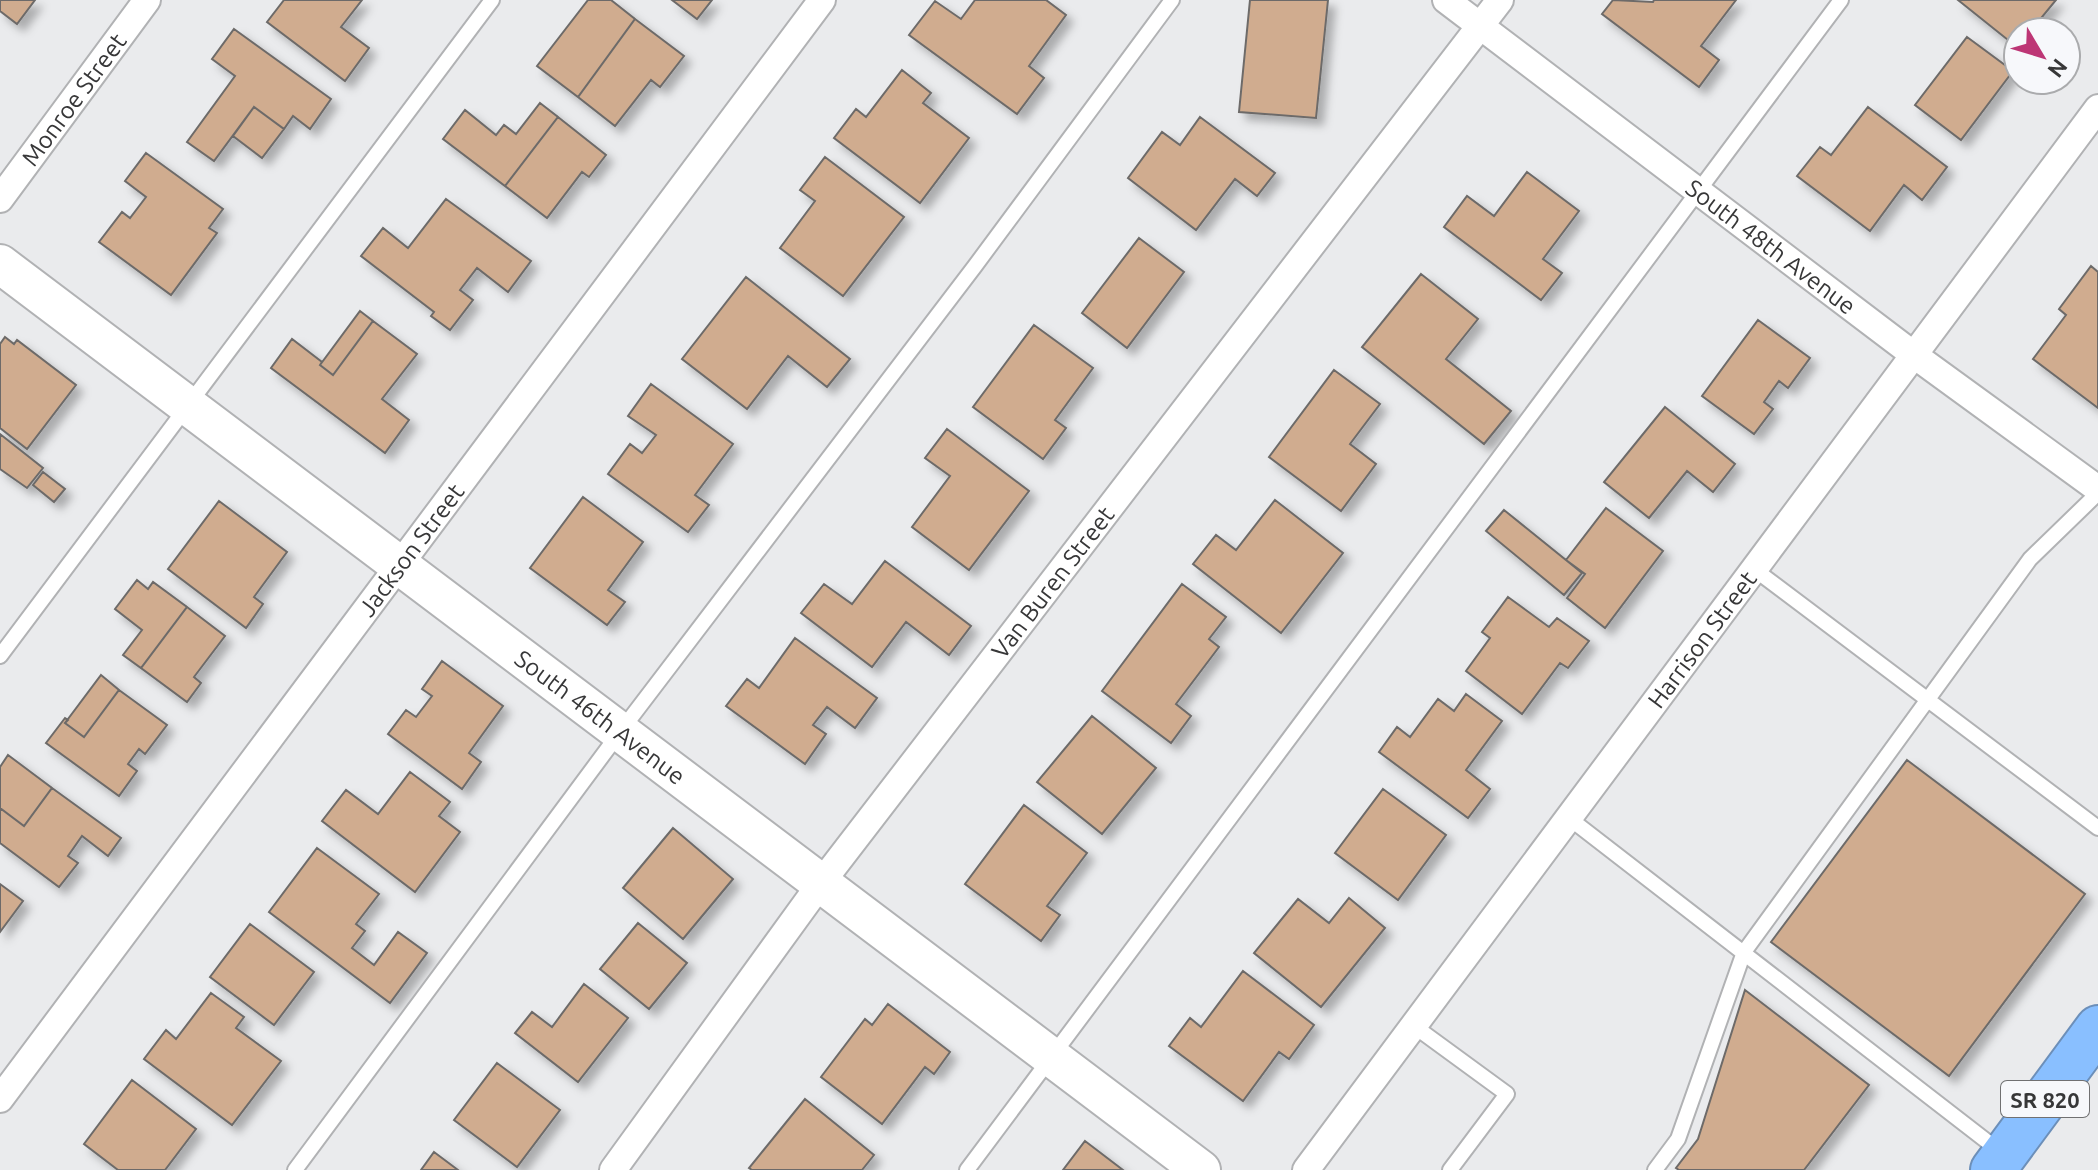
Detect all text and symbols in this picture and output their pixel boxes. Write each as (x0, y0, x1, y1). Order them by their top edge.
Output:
north arrow (2002, 16, 2082, 96)
street label: Monroe Street (16, 27, 132, 171)
text: N (2043, 54, 2073, 83)
street label: South 48th Avenue (1681, 174, 1861, 319)
street label: Jackson Street (353, 478, 469, 621)
street label: Van Buren Street (986, 501, 1119, 663)
street label: Harrison Street (1642, 565, 1762, 713)
street label: South 46th Avenue (510, 644, 691, 790)
road number: SR 820 (2001, 1081, 2089, 1117)

